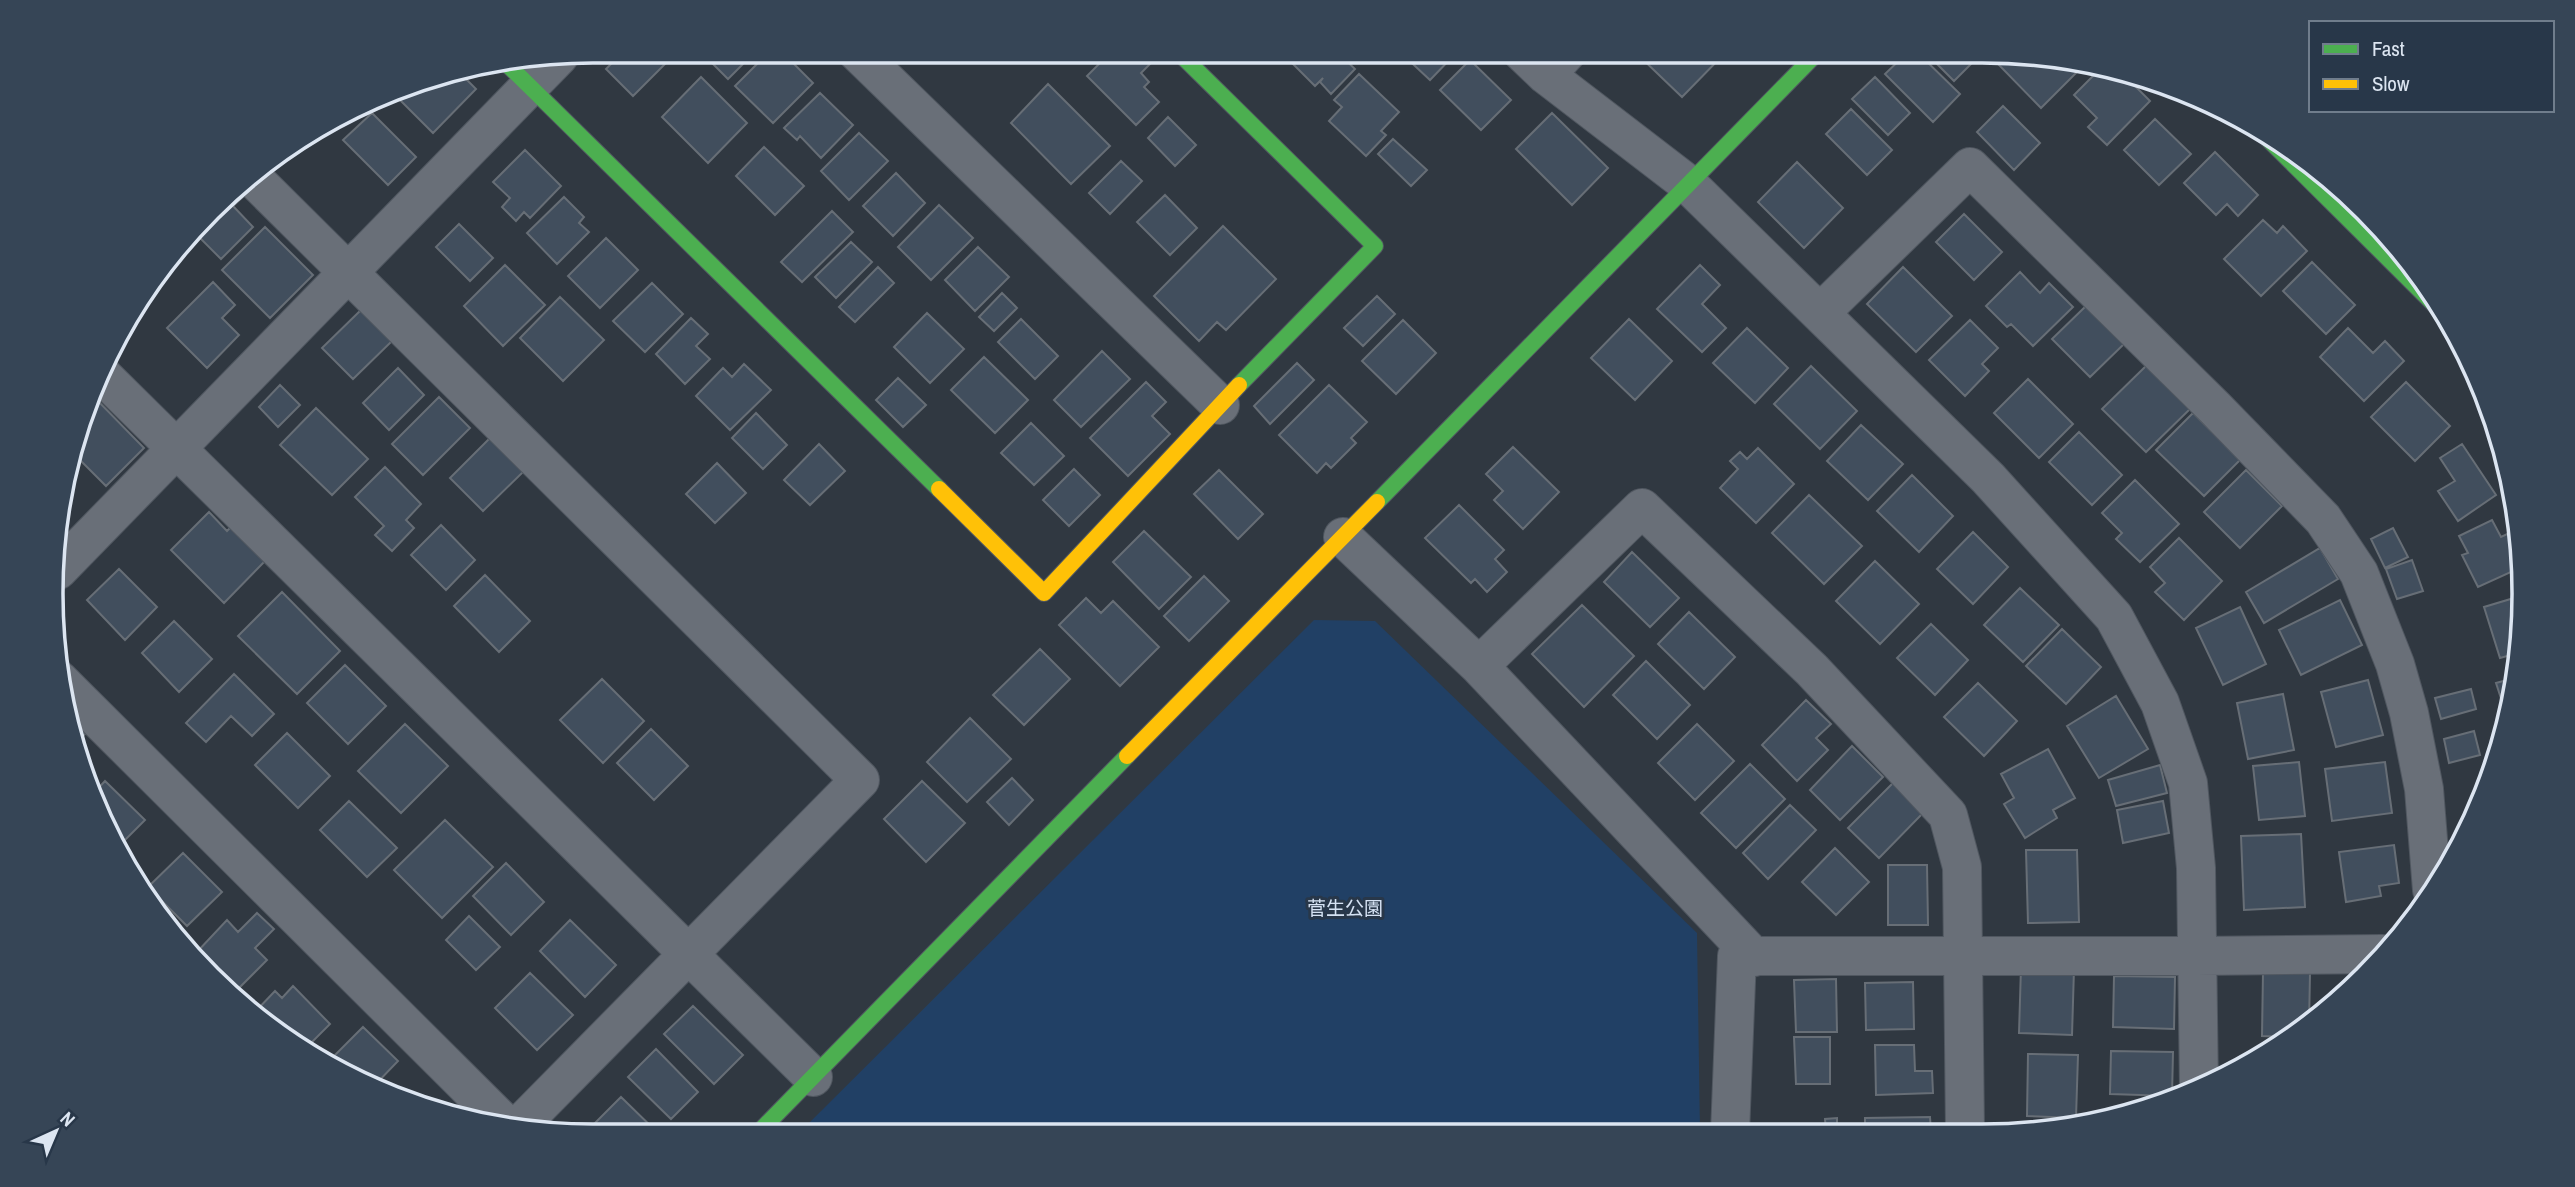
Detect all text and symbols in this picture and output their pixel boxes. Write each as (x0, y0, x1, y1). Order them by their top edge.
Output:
legend (2309, 21, 2554, 112)
text: Fast (2372, 34, 2405, 63)
text: Slow (2372, 69, 2410, 98)
park label: 菅生公園 (1307, 895, 1383, 921)
north arrow (21, 1096, 91, 1166)
text: N (55, 1106, 81, 1132)

